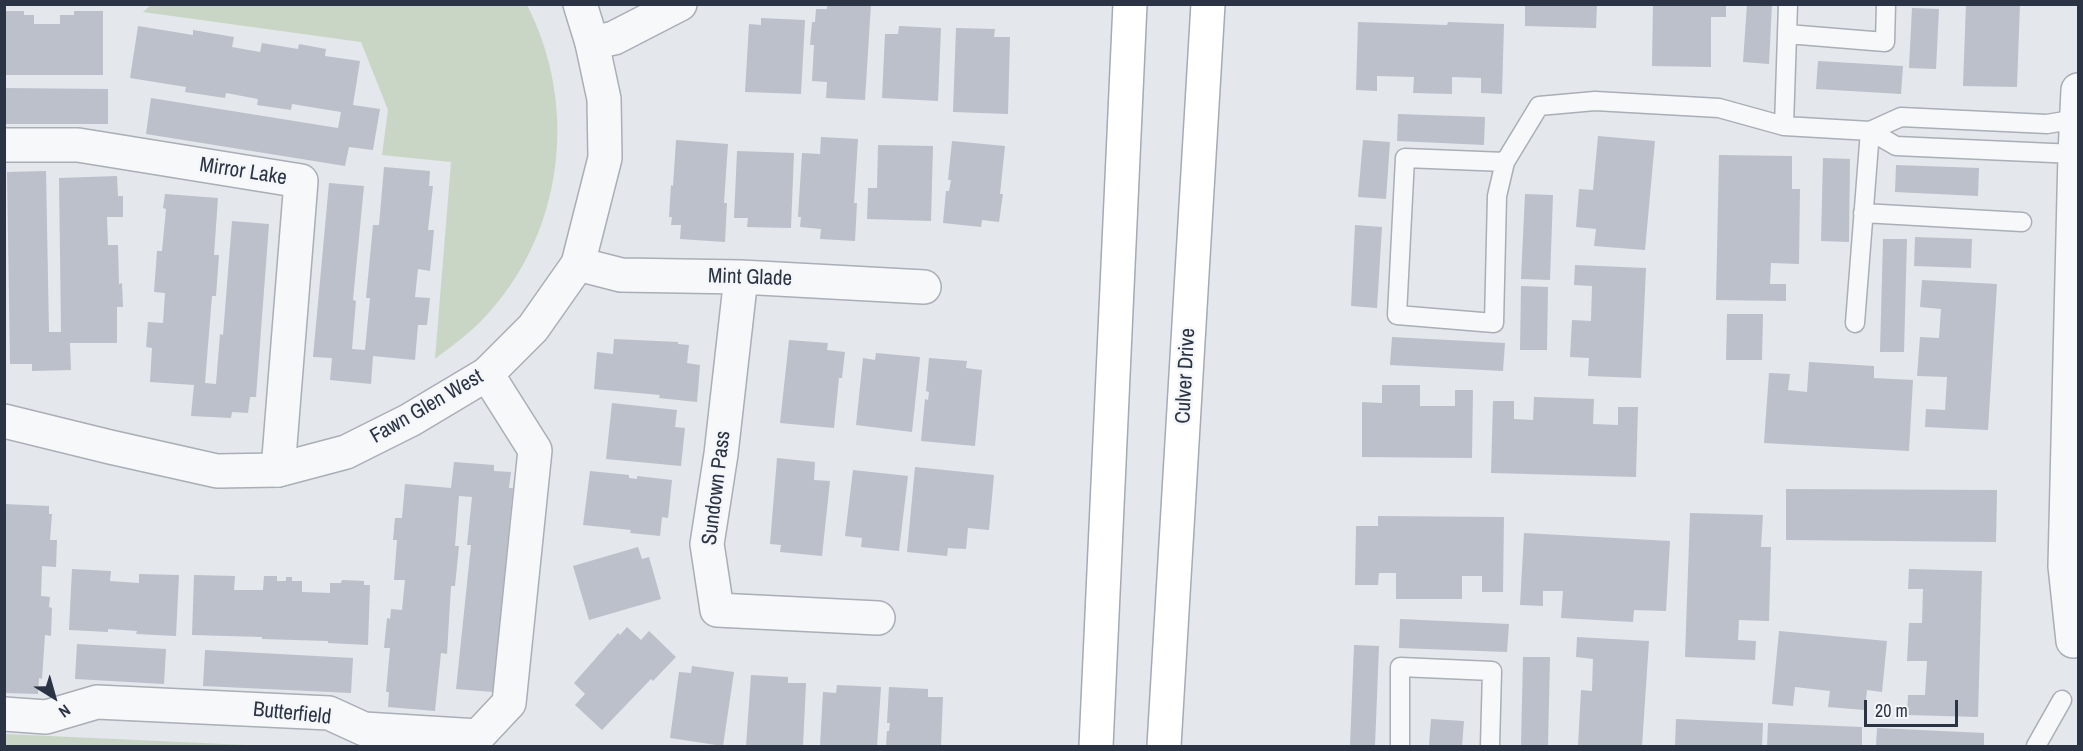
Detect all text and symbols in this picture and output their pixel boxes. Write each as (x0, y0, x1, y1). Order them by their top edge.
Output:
street label: Mirror Lake (198, 153, 288, 191)
street label: Mint Glade (707, 264, 793, 292)
street label: Culver Drive (1171, 328, 1201, 424)
street label: Fawn Glen West (366, 365, 488, 449)
street label: Sundown Pass (697, 429, 737, 547)
north arrow (24, 667, 84, 727)
scale bar (1867, 688, 1962, 726)
street label: Butterfield (252, 697, 332, 731)
text: 20 m (1875, 698, 1908, 723)
text: N (54, 700, 75, 723)

